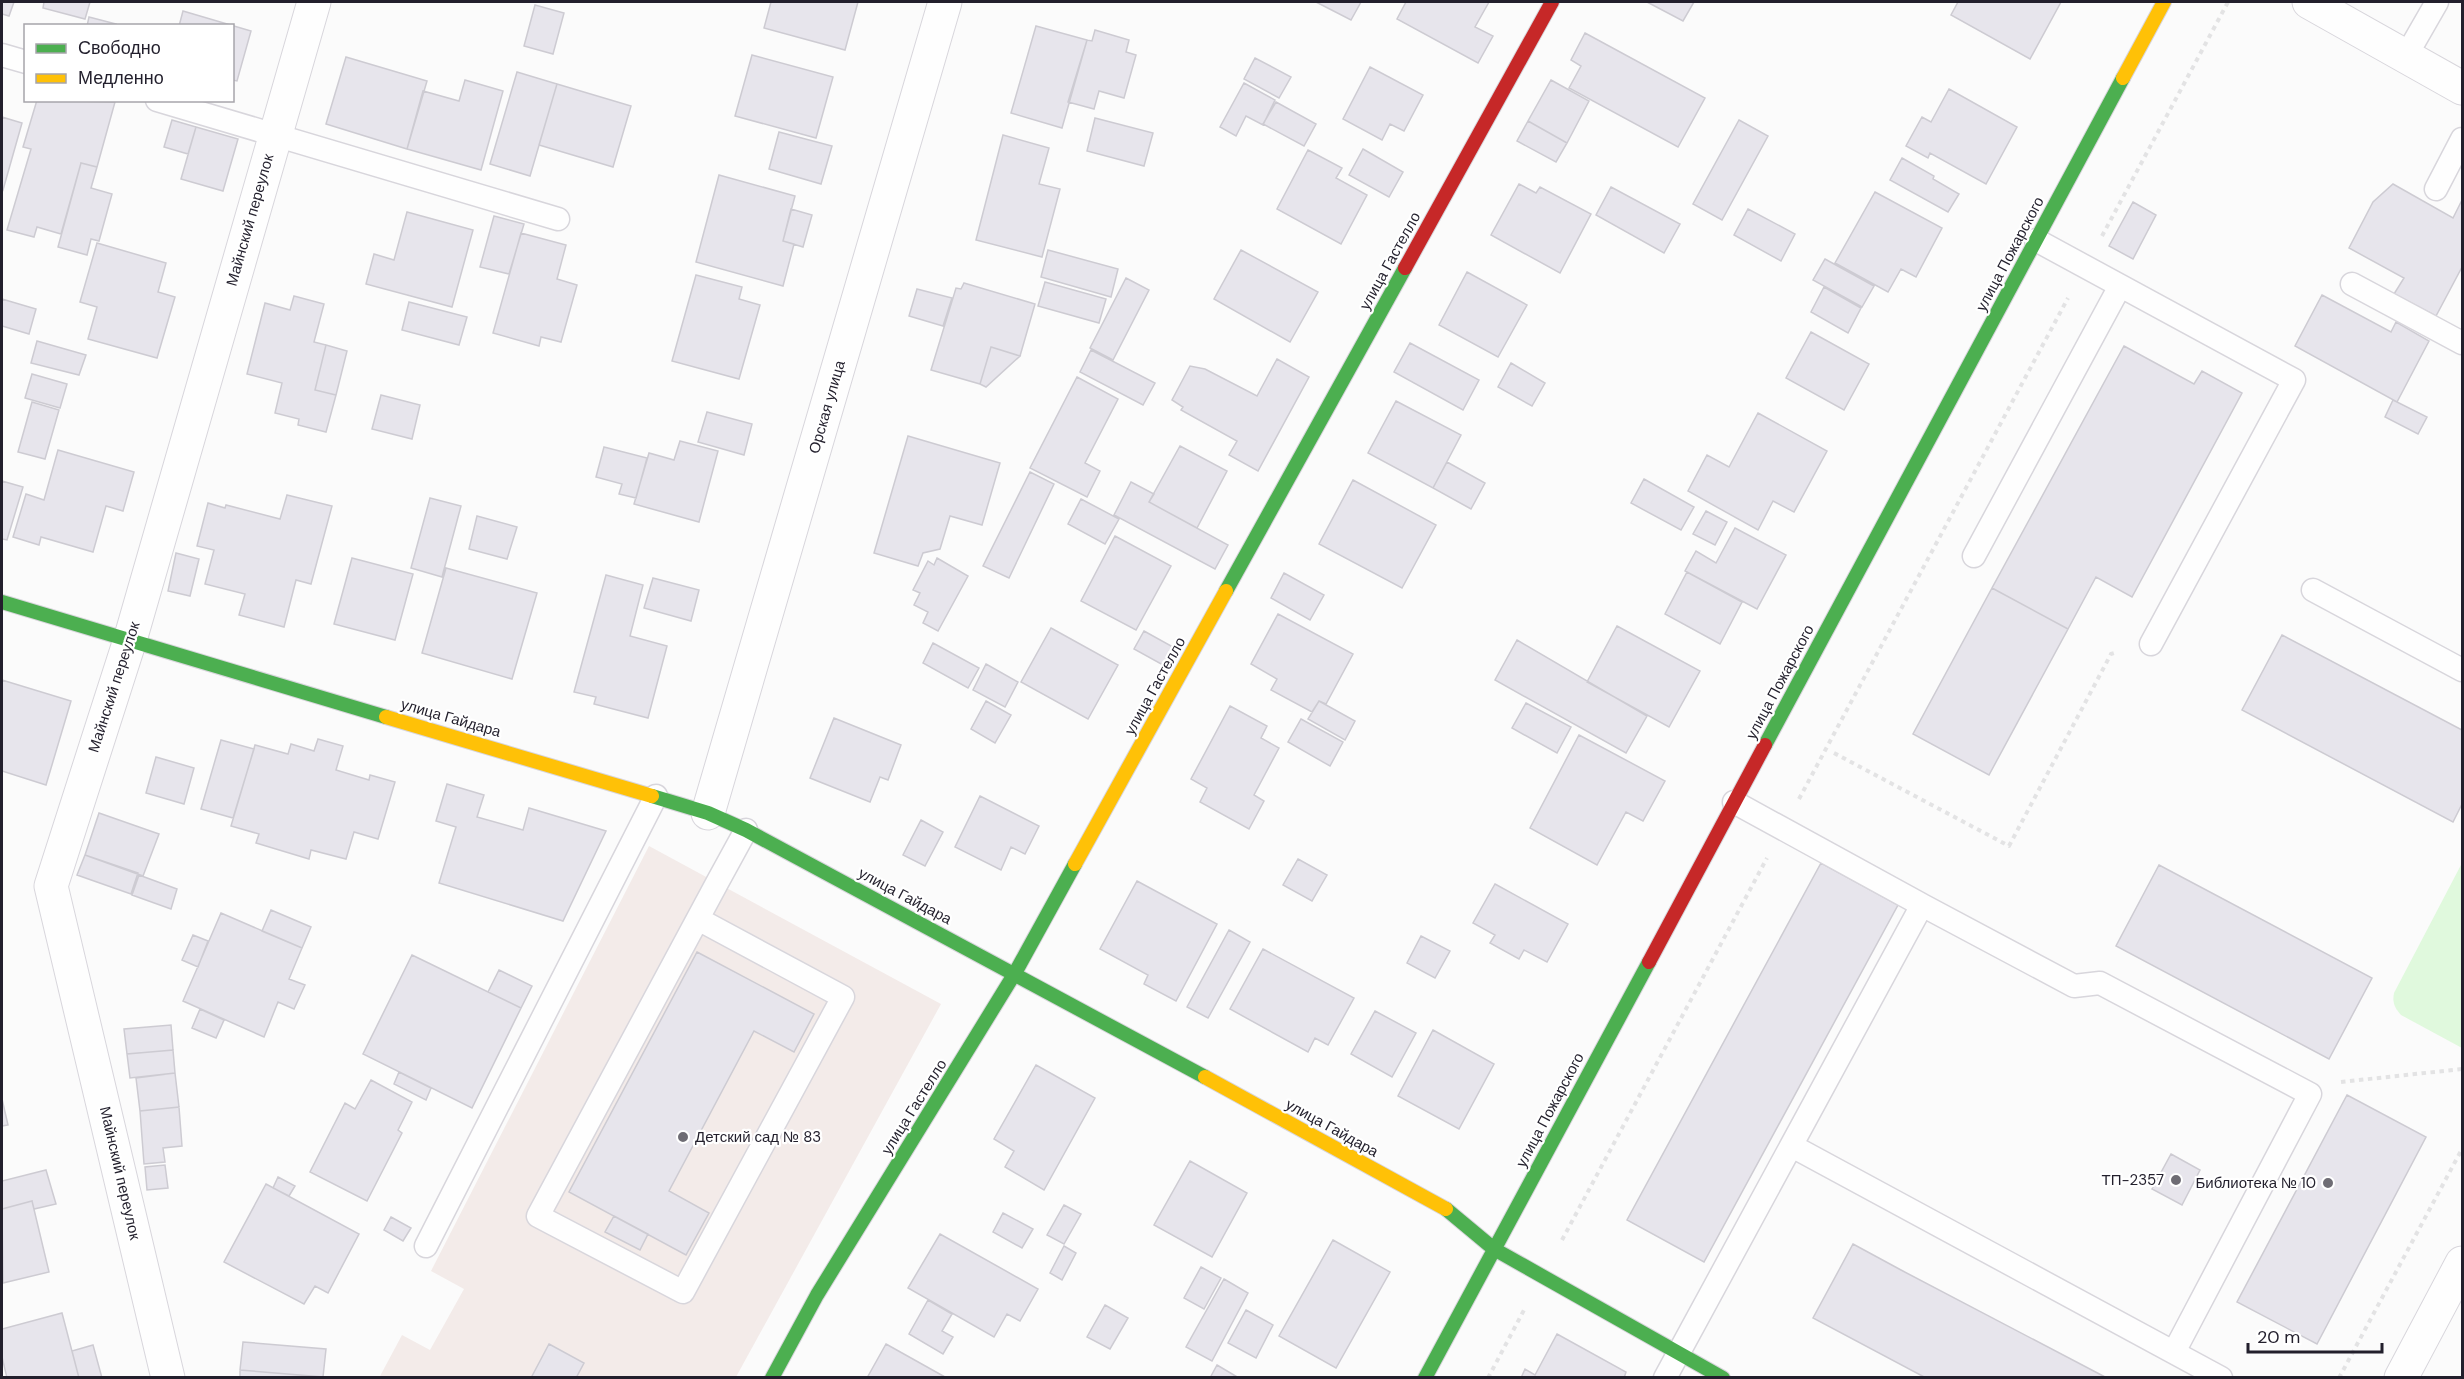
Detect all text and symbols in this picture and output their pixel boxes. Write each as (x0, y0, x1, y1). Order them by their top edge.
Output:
legend (24, 24, 234, 102)
text: Свободно (78, 36, 161, 60)
text: Медленно (78, 66, 164, 90)
street label: Майнский переулок (222, 151, 279, 288)
street label: улица Пожарского (1971, 193, 2049, 315)
street label: улица Гастелло (1355, 209, 1425, 313)
street label: Орская улица (804, 357, 850, 456)
street label: Майнский переулок (83, 619, 145, 755)
street label: улица Пожарского (1741, 621, 1819, 743)
street label: улица Гастелло (1120, 634, 1190, 738)
street label: улица Гайдара (399, 694, 504, 742)
street label: улица Гайдара (855, 863, 956, 929)
street label: улица Пожарского (1511, 1049, 1589, 1171)
street label: улица Гастелло (877, 1056, 951, 1158)
street label: улица Гайдара (1282, 1094, 1382, 1162)
street label: Майнский переулок (95, 1104, 145, 1242)
place label: Детский сад № 83 (695, 1127, 821, 1147)
marker: Детский сад № 83 (676, 1130, 690, 1144)
place label: ТП-2357 (2102, 1170, 2164, 1190)
marker: ТП-2357 (2169, 1173, 2183, 1187)
place label: Библиотека № 10 (2195, 1173, 2316, 1193)
marker: Библиотека № 10 (2321, 1176, 2335, 1190)
scale bar (2248, 1316, 2382, 1354)
text: 20 m (2257, 1325, 2300, 1349)

